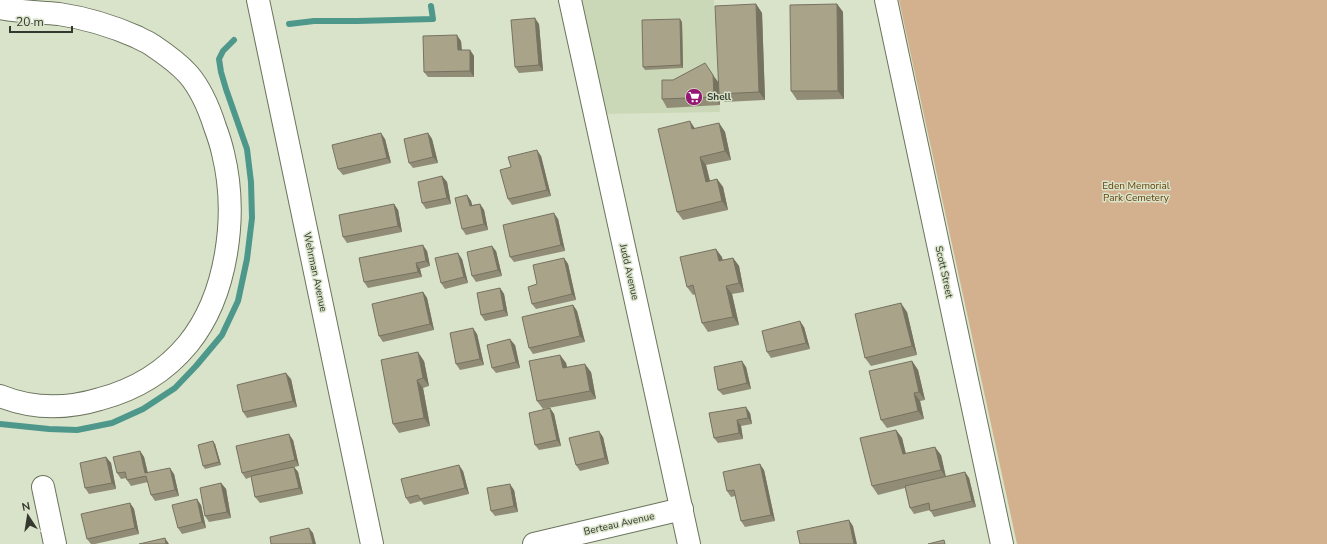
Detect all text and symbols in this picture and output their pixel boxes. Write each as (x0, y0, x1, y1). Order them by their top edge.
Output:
scale bar (10, 8, 72, 34)
text: 20 m (16, 14, 44, 30)
supermarket icon: Shell (684, 87, 704, 107)
place label: Shell (707, 90, 732, 104)
park label: Eden Memorial Park Cemetery (1102, 179, 1170, 205)
street label: Wehrman Avenue (300, 231, 330, 313)
street label: Judd Avenue (616, 242, 642, 301)
street label: Scott Street (932, 245, 956, 300)
north arrow (8, 496, 48, 536)
text: N (20, 499, 32, 515)
street label: Berteau Avenue (582, 509, 656, 539)

